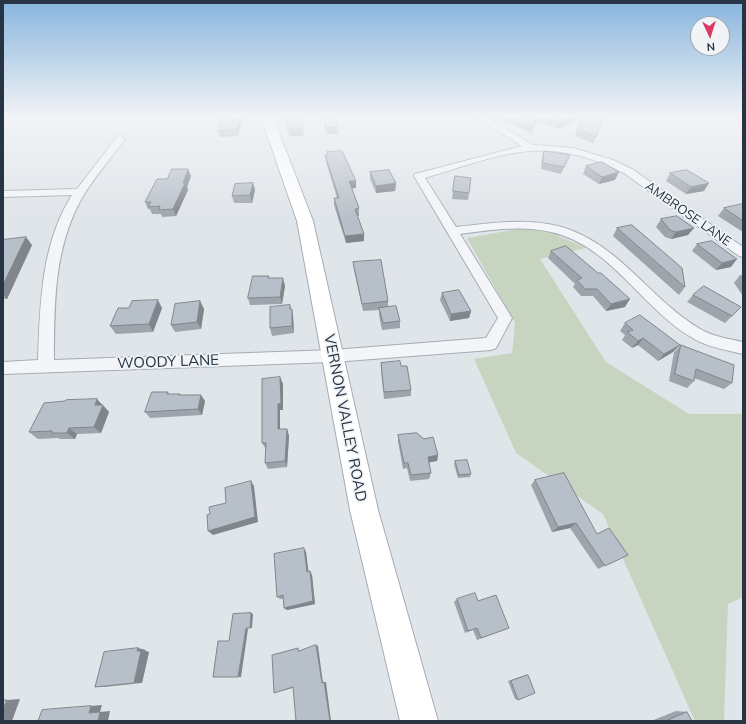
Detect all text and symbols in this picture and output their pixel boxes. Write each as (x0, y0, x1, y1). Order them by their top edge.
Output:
north arrow (690, 16, 730, 56)
text: N (706, 40, 715, 54)
street label: AMBROSE LANE (642, 179, 734, 249)
street label: VERNON VALLEY ROAD (320, 333, 370, 503)
street label: WOODY LANE (117, 351, 219, 373)

